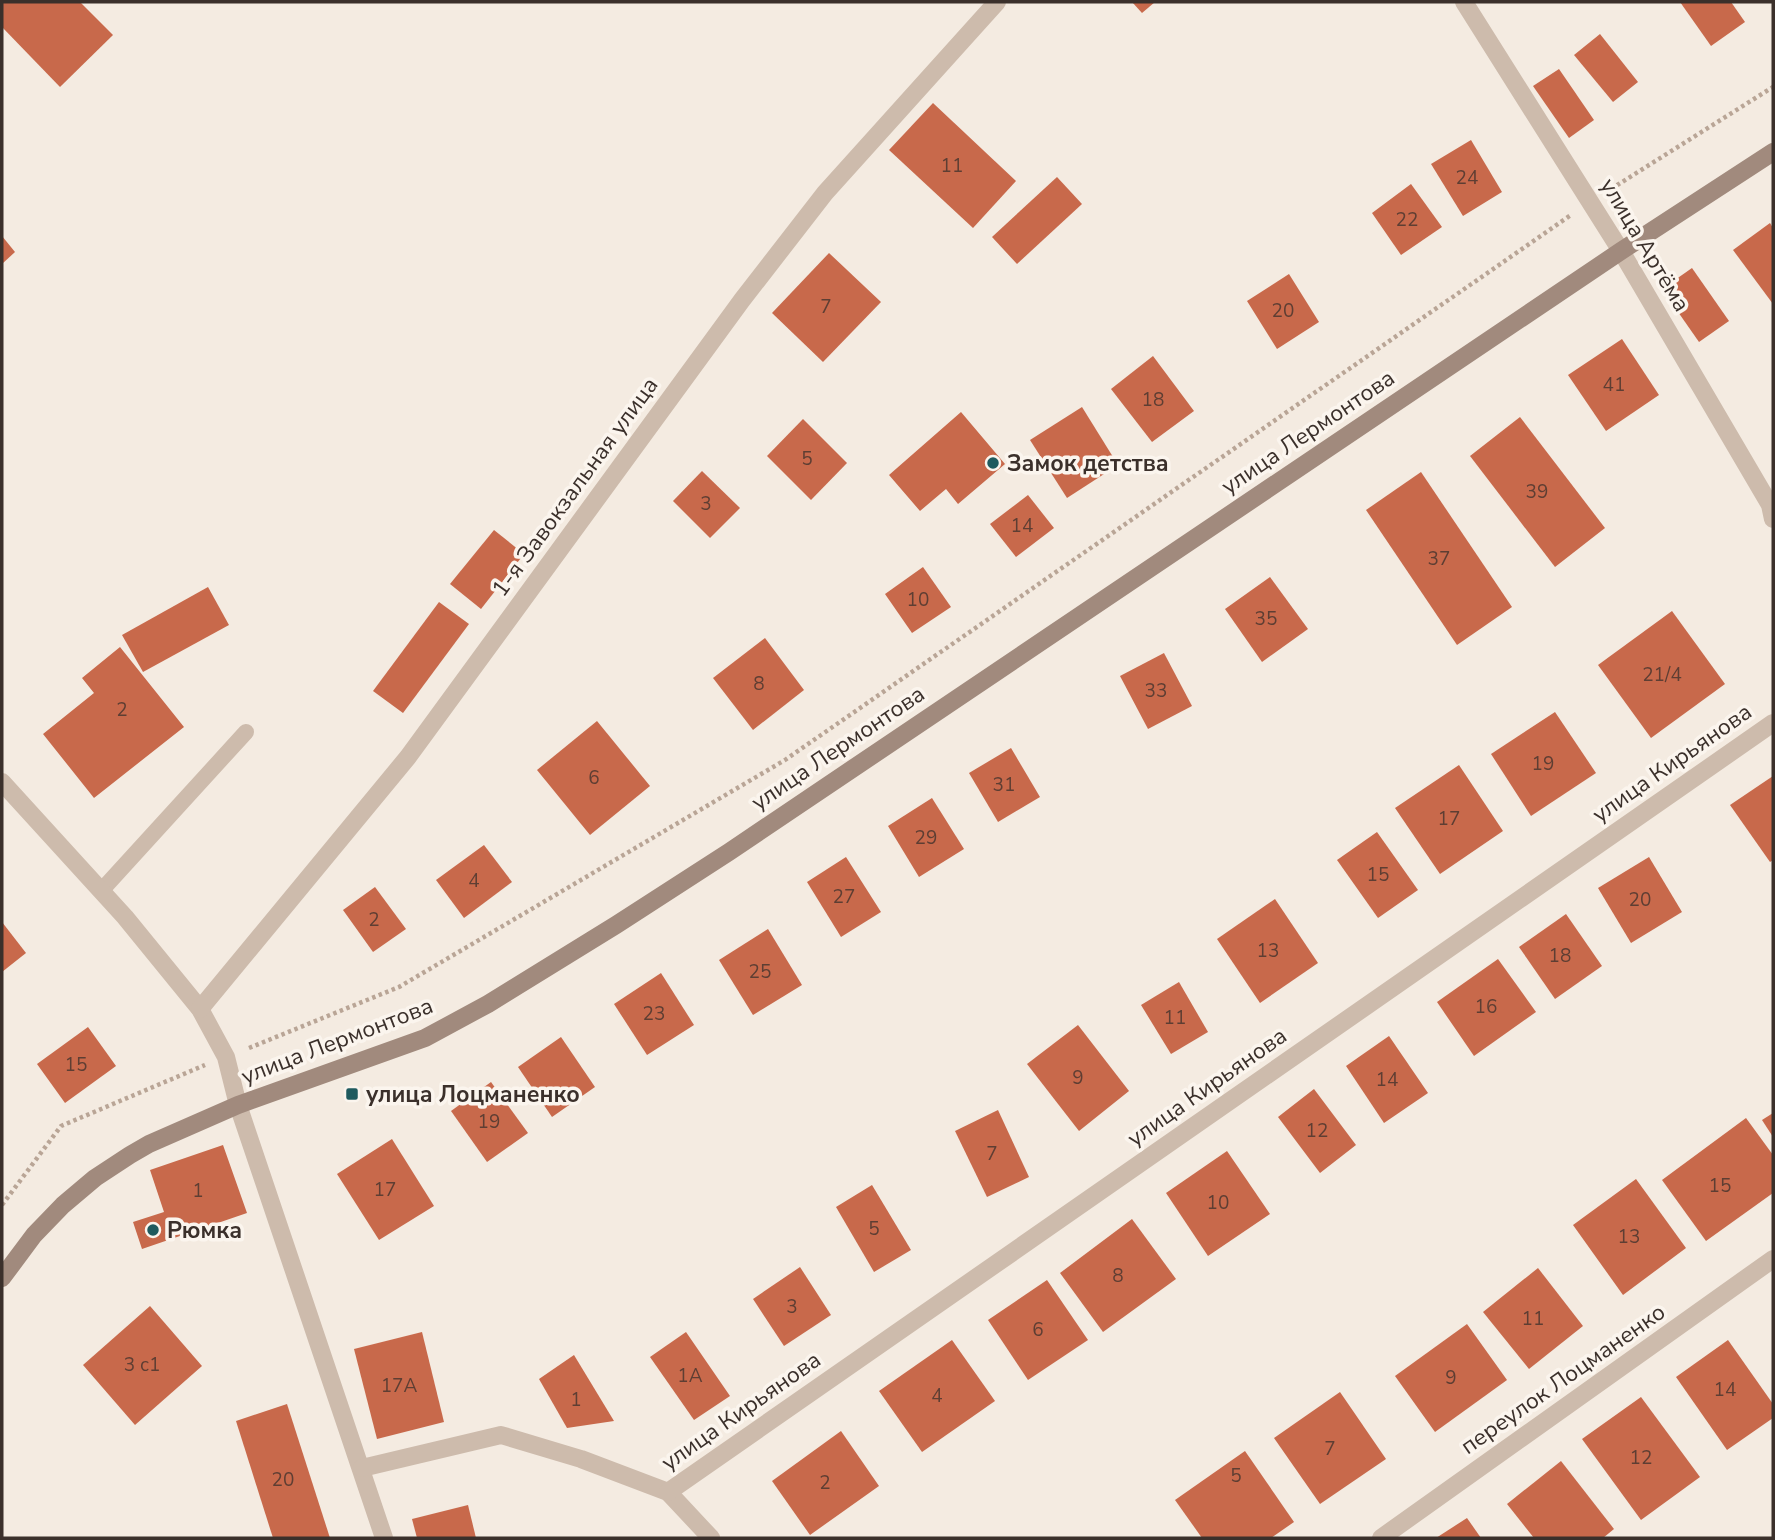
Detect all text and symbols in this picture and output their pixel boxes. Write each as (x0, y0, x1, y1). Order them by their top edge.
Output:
house number: 11 (941, 153, 963, 179)
house number: 24 (1456, 165, 1478, 191)
street label: улица Артёма (1593, 172, 1697, 318)
house number: 22 (1396, 207, 1418, 233)
house number: 7 (820, 294, 832, 320)
house number: 20 (1272, 298, 1294, 324)
street label: улица Лермонтова (1215, 362, 1401, 502)
street label: 1-я Завокзальная улица (485, 371, 665, 603)
house number: 41 (1603, 372, 1625, 398)
house number: 18 (1142, 387, 1164, 413)
house number: 5 (801, 446, 813, 472)
place label: Замок детства (1007, 448, 1169, 479)
marker: Замок детства (985, 455, 1001, 471)
house number: 39 (1526, 479, 1548, 505)
house number: 3 (700, 491, 712, 517)
house number: 14 (1011, 513, 1033, 539)
house number: 37 (1428, 546, 1450, 572)
house number: 10 (907, 587, 929, 613)
house number: 35 (1255, 606, 1277, 632)
house number: 21/4 (1642, 662, 1682, 688)
house number: 8 (753, 671, 765, 697)
street label: улица Лермонтова (745, 678, 931, 818)
house number: 33 (1145, 678, 1167, 704)
street label: улица Кирьянова (1586, 696, 1758, 830)
house number: 2 (116, 697, 128, 723)
house number: 19 (1532, 751, 1554, 777)
house number: 6 (588, 765, 600, 791)
house number: 31 (993, 772, 1015, 798)
house number: 17 (1438, 806, 1460, 832)
house number: 29 (915, 825, 937, 851)
house number: 15 (1367, 862, 1389, 888)
house number: 4 (468, 868, 480, 894)
house number: 27 (833, 884, 855, 910)
house number: 20 (1629, 887, 1651, 913)
house number: 2 (368, 907, 380, 933)
house number: 13 (1257, 938, 1279, 964)
house number: 18 (1549, 943, 1571, 969)
house number: 25 (749, 959, 771, 985)
street label: улица Лермонтова (237, 990, 437, 1092)
house number: 16 (1475, 994, 1497, 1020)
house number: 23 (643, 1001, 665, 1027)
house number: 11 (1164, 1005, 1186, 1031)
street label: улица Кирьянова (1121, 1020, 1293, 1154)
house number: 15 (65, 1052, 87, 1078)
house number: 9 (1072, 1065, 1084, 1091)
house number: 14 (1376, 1067, 1398, 1093)
place label: улица Лоцманенко (366, 1079, 580, 1110)
marker: улица Лоцманенко (344, 1086, 360, 1102)
house number: 19 (478, 1109, 500, 1135)
house number: 12 (1306, 1118, 1328, 1144)
house number: 7 (986, 1141, 998, 1167)
house number: 15 (1709, 1173, 1731, 1199)
house number: 17 (374, 1177, 396, 1203)
house number: 1 (192, 1178, 204, 1204)
house number: 10 (1207, 1190, 1229, 1216)
place label: Рюмка (167, 1215, 242, 1246)
house number: 5 (868, 1216, 880, 1242)
marker: Рюмка (145, 1222, 161, 1238)
house number: 13 (1618, 1224, 1640, 1250)
house number: 8 (1112, 1263, 1124, 1289)
house number: 3 (786, 1294, 798, 1320)
street label: переулок Лоцманенко (1454, 1296, 1672, 1462)
house number: 11 (1522, 1306, 1544, 1332)
house number: 6 (1032, 1317, 1044, 1343)
street label: улица Кирьянова (655, 1344, 827, 1478)
house number: 3 с1 (124, 1352, 160, 1378)
house number: 1А (677, 1363, 703, 1389)
house number: 9 (1445, 1365, 1457, 1391)
house number: 17А (381, 1373, 417, 1399)
house number: 14 (1714, 1377, 1736, 1403)
house number: 4 (931, 1383, 943, 1409)
house number: 1 (570, 1387, 582, 1413)
house number: 7 (1324, 1436, 1336, 1462)
house number: 12 (1630, 1445, 1652, 1471)
house number: 5 (1230, 1463, 1242, 1489)
house number: 20 (272, 1467, 294, 1493)
house number: 2 (819, 1470, 831, 1496)

